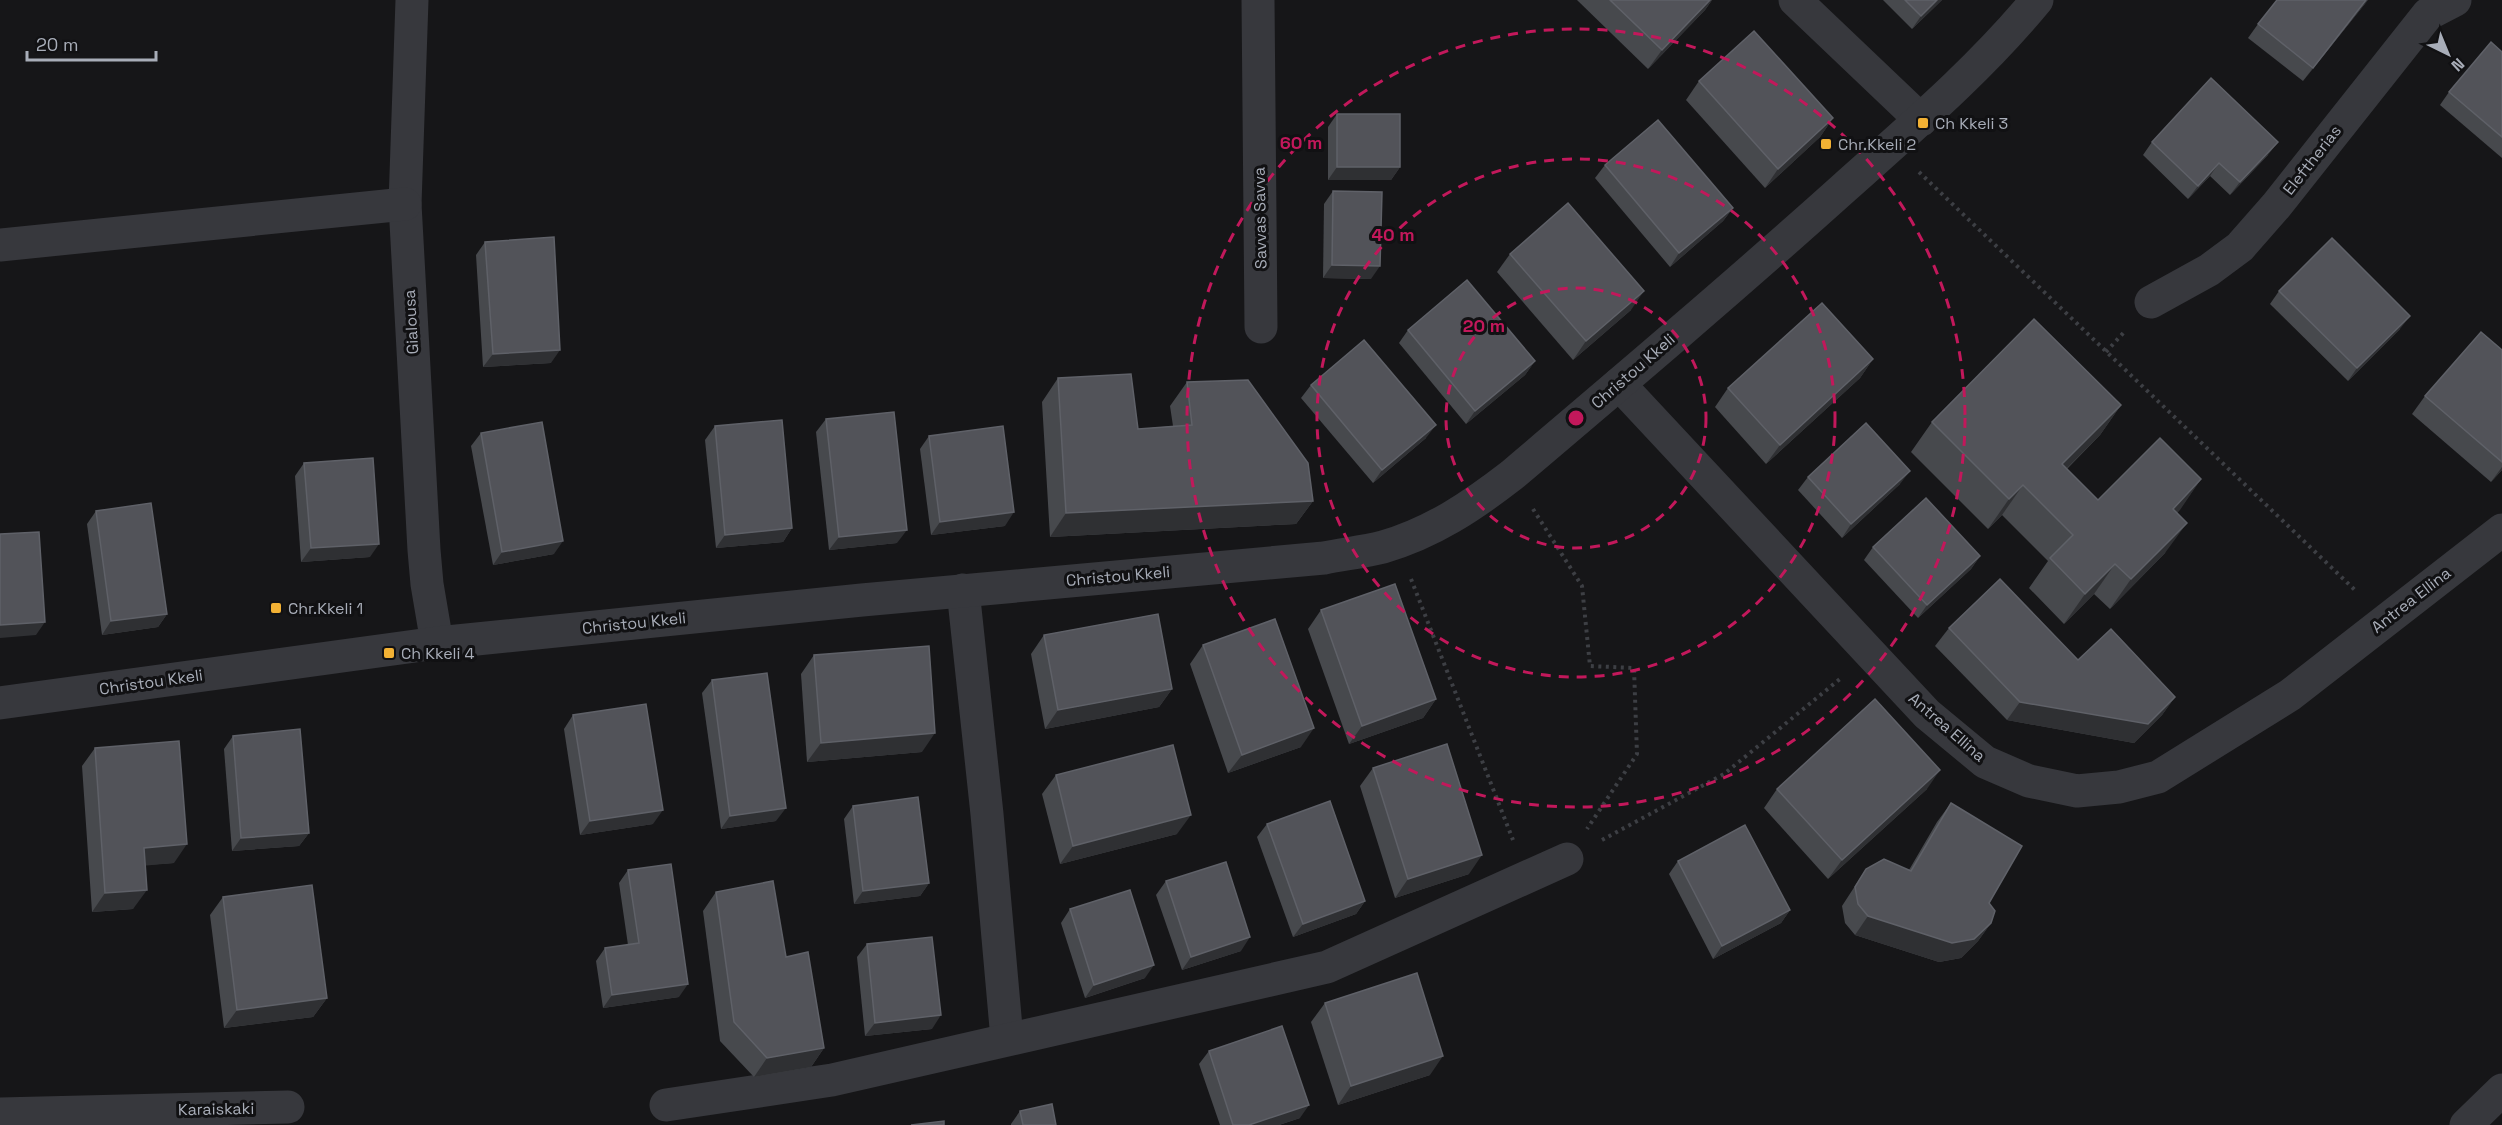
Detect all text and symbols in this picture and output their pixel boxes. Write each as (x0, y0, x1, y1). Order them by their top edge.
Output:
scale bar (27, 24, 156, 62)
north arrow (2418, 24, 2478, 84)
text: 20 m (36, 33, 79, 56)
text: N (2447, 53, 2469, 76)
place label: Ch Kkeli 3 (1935, 113, 2008, 134)
marker: Ch Kkeli 3 (1916, 116, 1930, 130)
street label: Eleftherias (2278, 121, 2346, 199)
text: 60 m (1280, 131, 1322, 154)
place label: Chr.Kkeli 2 (1838, 134, 1916, 155)
marker: Chr.Kkeli 2 (1819, 137, 1833, 151)
street label: Savvas Savva (1249, 167, 1271, 269)
text: 40 m (1371, 223, 1415, 246)
street label: Gialousa (399, 289, 423, 355)
text: 20 m (1463, 314, 1505, 337)
street label: Christou Kkeli (1587, 329, 1679, 413)
centre of rings (1566, 408, 1586, 428)
street label: Christou Kkeli (1065, 561, 1171, 591)
street label: Antrea Ellina (2367, 562, 2455, 638)
place label: Chr.Kkeli 1 (288, 598, 363, 619)
marker: Chr.Kkeli 1 (269, 601, 283, 615)
street label: Christou Kkeli (581, 607, 687, 639)
place label: Ch Kkeli 4 (401, 643, 475, 664)
marker: Ch Kkeli 4 (382, 646, 396, 660)
street label: Christou Kkeli (98, 664, 204, 700)
street label: Antrea Ellina (1904, 688, 1990, 766)
street label: Karaiskaki (178, 1098, 254, 1120)

